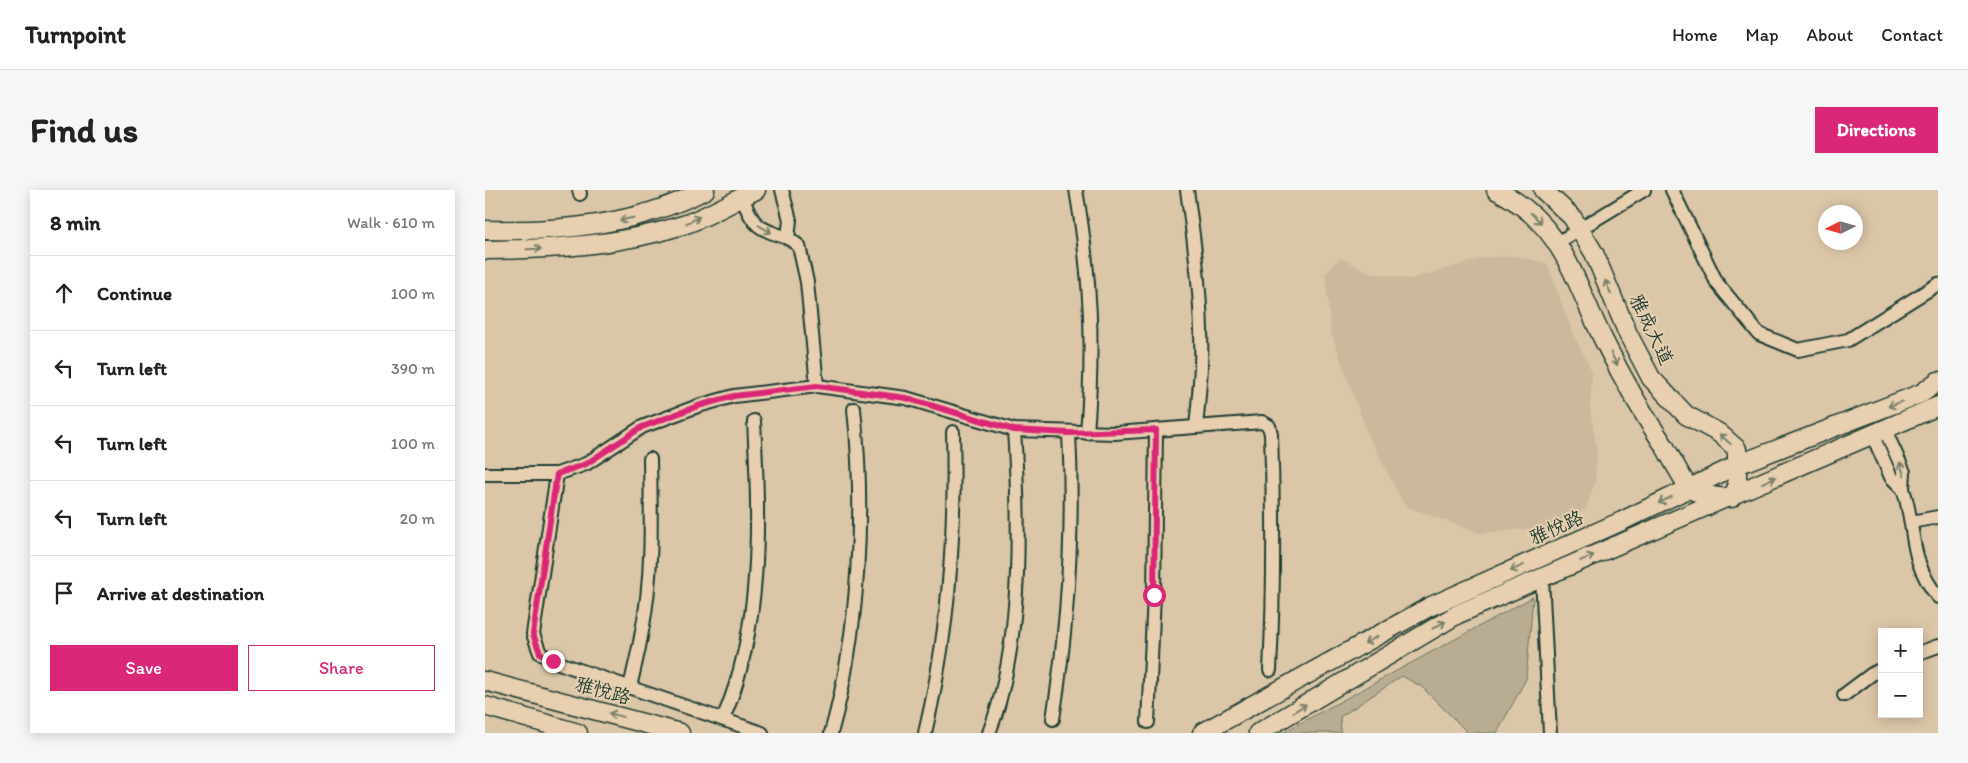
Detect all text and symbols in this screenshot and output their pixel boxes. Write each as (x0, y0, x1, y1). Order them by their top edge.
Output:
text: Turnpoint (25, 20, 126, 49)
text: Home (1672, 24, 1718, 46)
text: Map (1746, 24, 1779, 46)
text: About (1807, 24, 1853, 46)
text: Contact (1881, 24, 1943, 46)
button: Directions (1815, 107, 1938, 153)
text: Find us (30, 109, 138, 151)
north arrow (1818, 205, 1863, 250)
text: 8 min (50, 210, 100, 235)
one-way arrow (1529, 212, 1542, 224)
text: Walk · 610 m (347, 213, 435, 232)
one-way arrow (620, 215, 636, 224)
one-way arrow (685, 215, 700, 224)
one-way arrow (758, 224, 773, 234)
one-way arrow (525, 244, 541, 254)
icon: ahead (50, 279, 78, 307)
one-way arrow (1602, 280, 1612, 295)
text: Continue (97, 282, 172, 305)
text: 100 m (391, 284, 435, 303)
street label: 雅成大道 (1625, 290, 1679, 368)
one-way arrow (1609, 351, 1619, 366)
icon: left (50, 354, 78, 382)
text: Turn left (97, 357, 167, 380)
text: 390 m (391, 359, 435, 378)
one-way arrow (1888, 399, 1903, 409)
icon: left (50, 429, 78, 457)
text: Turn left (97, 432, 167, 455)
one-way arrow (1718, 433, 1731, 444)
text: 100 m (391, 434, 435, 453)
one-way arrow (1896, 461, 1906, 477)
one-way arrow (1761, 475, 1776, 485)
one-way arrow (1658, 496, 1673, 505)
icon: left (50, 504, 78, 532)
street label: 雅悦路 (1525, 505, 1587, 550)
text: Turn left (97, 507, 167, 530)
text: 20 m (400, 509, 435, 528)
one-way arrow (1579, 552, 1594, 562)
one-way arrow (1510, 563, 1525, 573)
icon: arrive (50, 579, 78, 607)
text: Arrive at destination (97, 582, 264, 605)
route start (1143, 584, 1166, 607)
one-way arrow (1432, 619, 1446, 629)
map controls (1878, 628, 1923, 718)
button: + (1878, 628, 1923, 673)
one-way arrow (1365, 635, 1379, 645)
button: Save (50, 645, 238, 691)
button: Share (248, 645, 435, 691)
route end (542, 650, 565, 673)
street label: 雅悦路 (572, 672, 633, 709)
button: − (1878, 673, 1923, 718)
one-way arrow (1292, 702, 1306, 712)
one-way arrow (609, 710, 625, 719)

